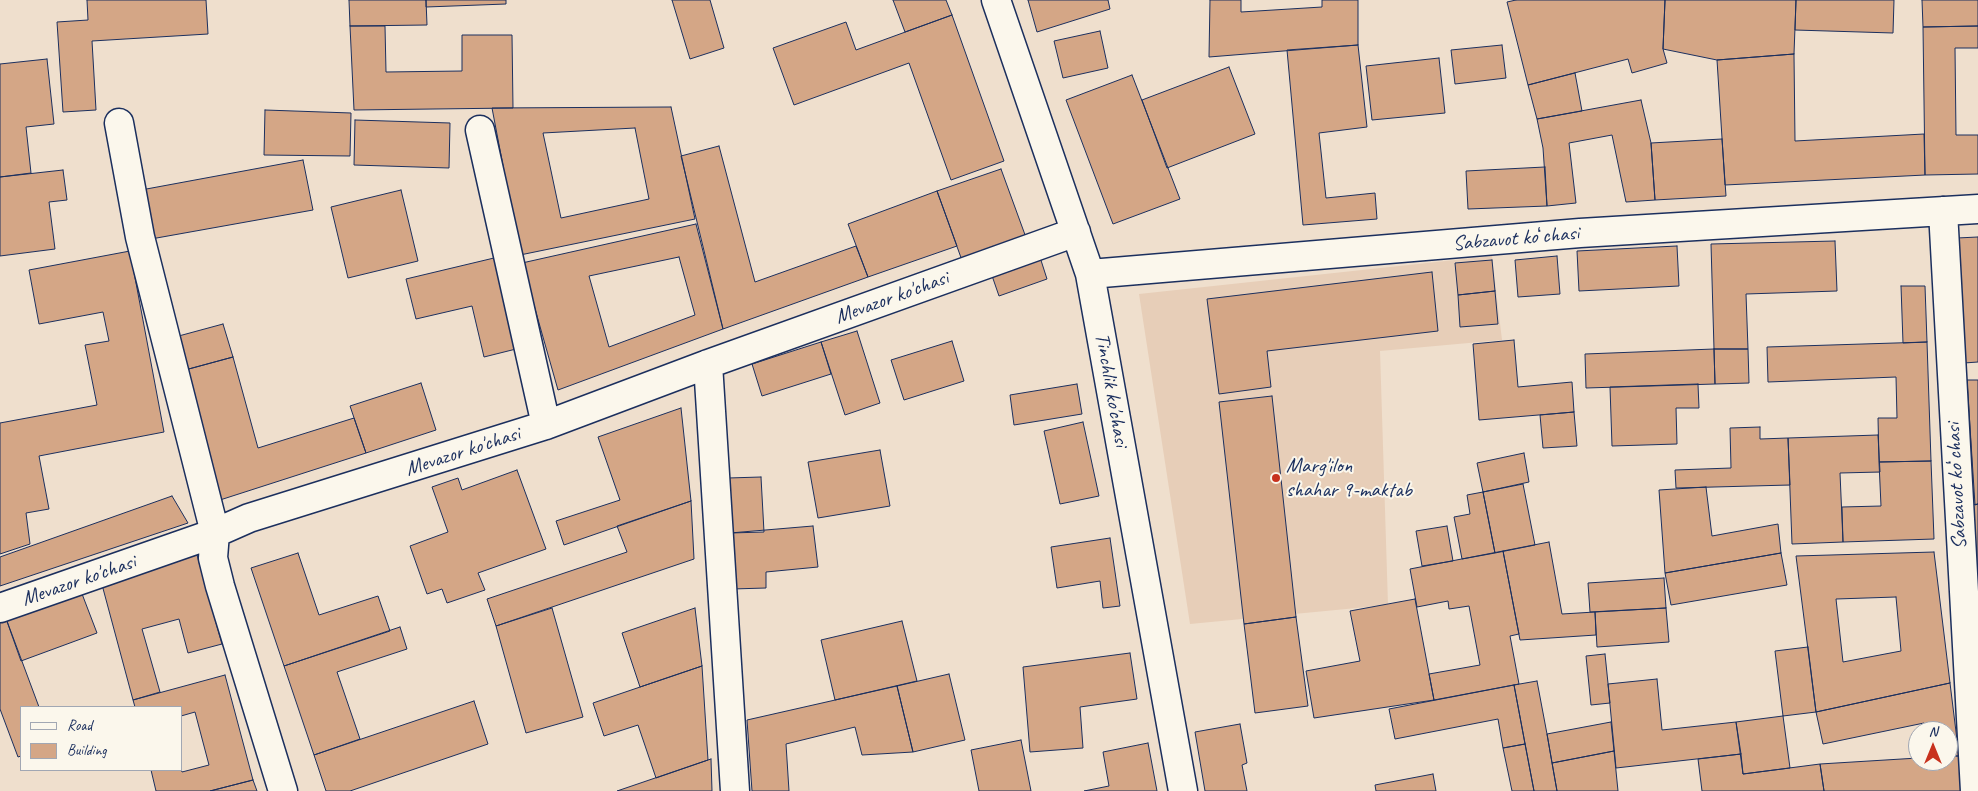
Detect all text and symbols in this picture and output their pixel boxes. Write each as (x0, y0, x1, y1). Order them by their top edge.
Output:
street label: Sabzavot koʻchasi (1452, 221, 1580, 257)
street label: Mevazor ko'chasi (832, 266, 952, 330)
street label: Tinchlik ko'chasi (1089, 331, 1133, 449)
street label: Mevazor ko'chasi (403, 422, 523, 482)
street label: Sabzavot koʻchasi (1941, 422, 1973, 550)
place label: Marg'ilon shahar 9-maktab (1286, 453, 1412, 503)
marker: Marg'ilon shahar 9-maktab (1270, 472, 1282, 484)
street label: Mevazor ko'chasi (19, 550, 139, 612)
legend (20, 706, 182, 771)
text: Road (67, 716, 92, 735)
north arrow (1908, 721, 1958, 771)
text: N (1929, 723, 1937, 740)
text: Building (67, 741, 106, 760)

